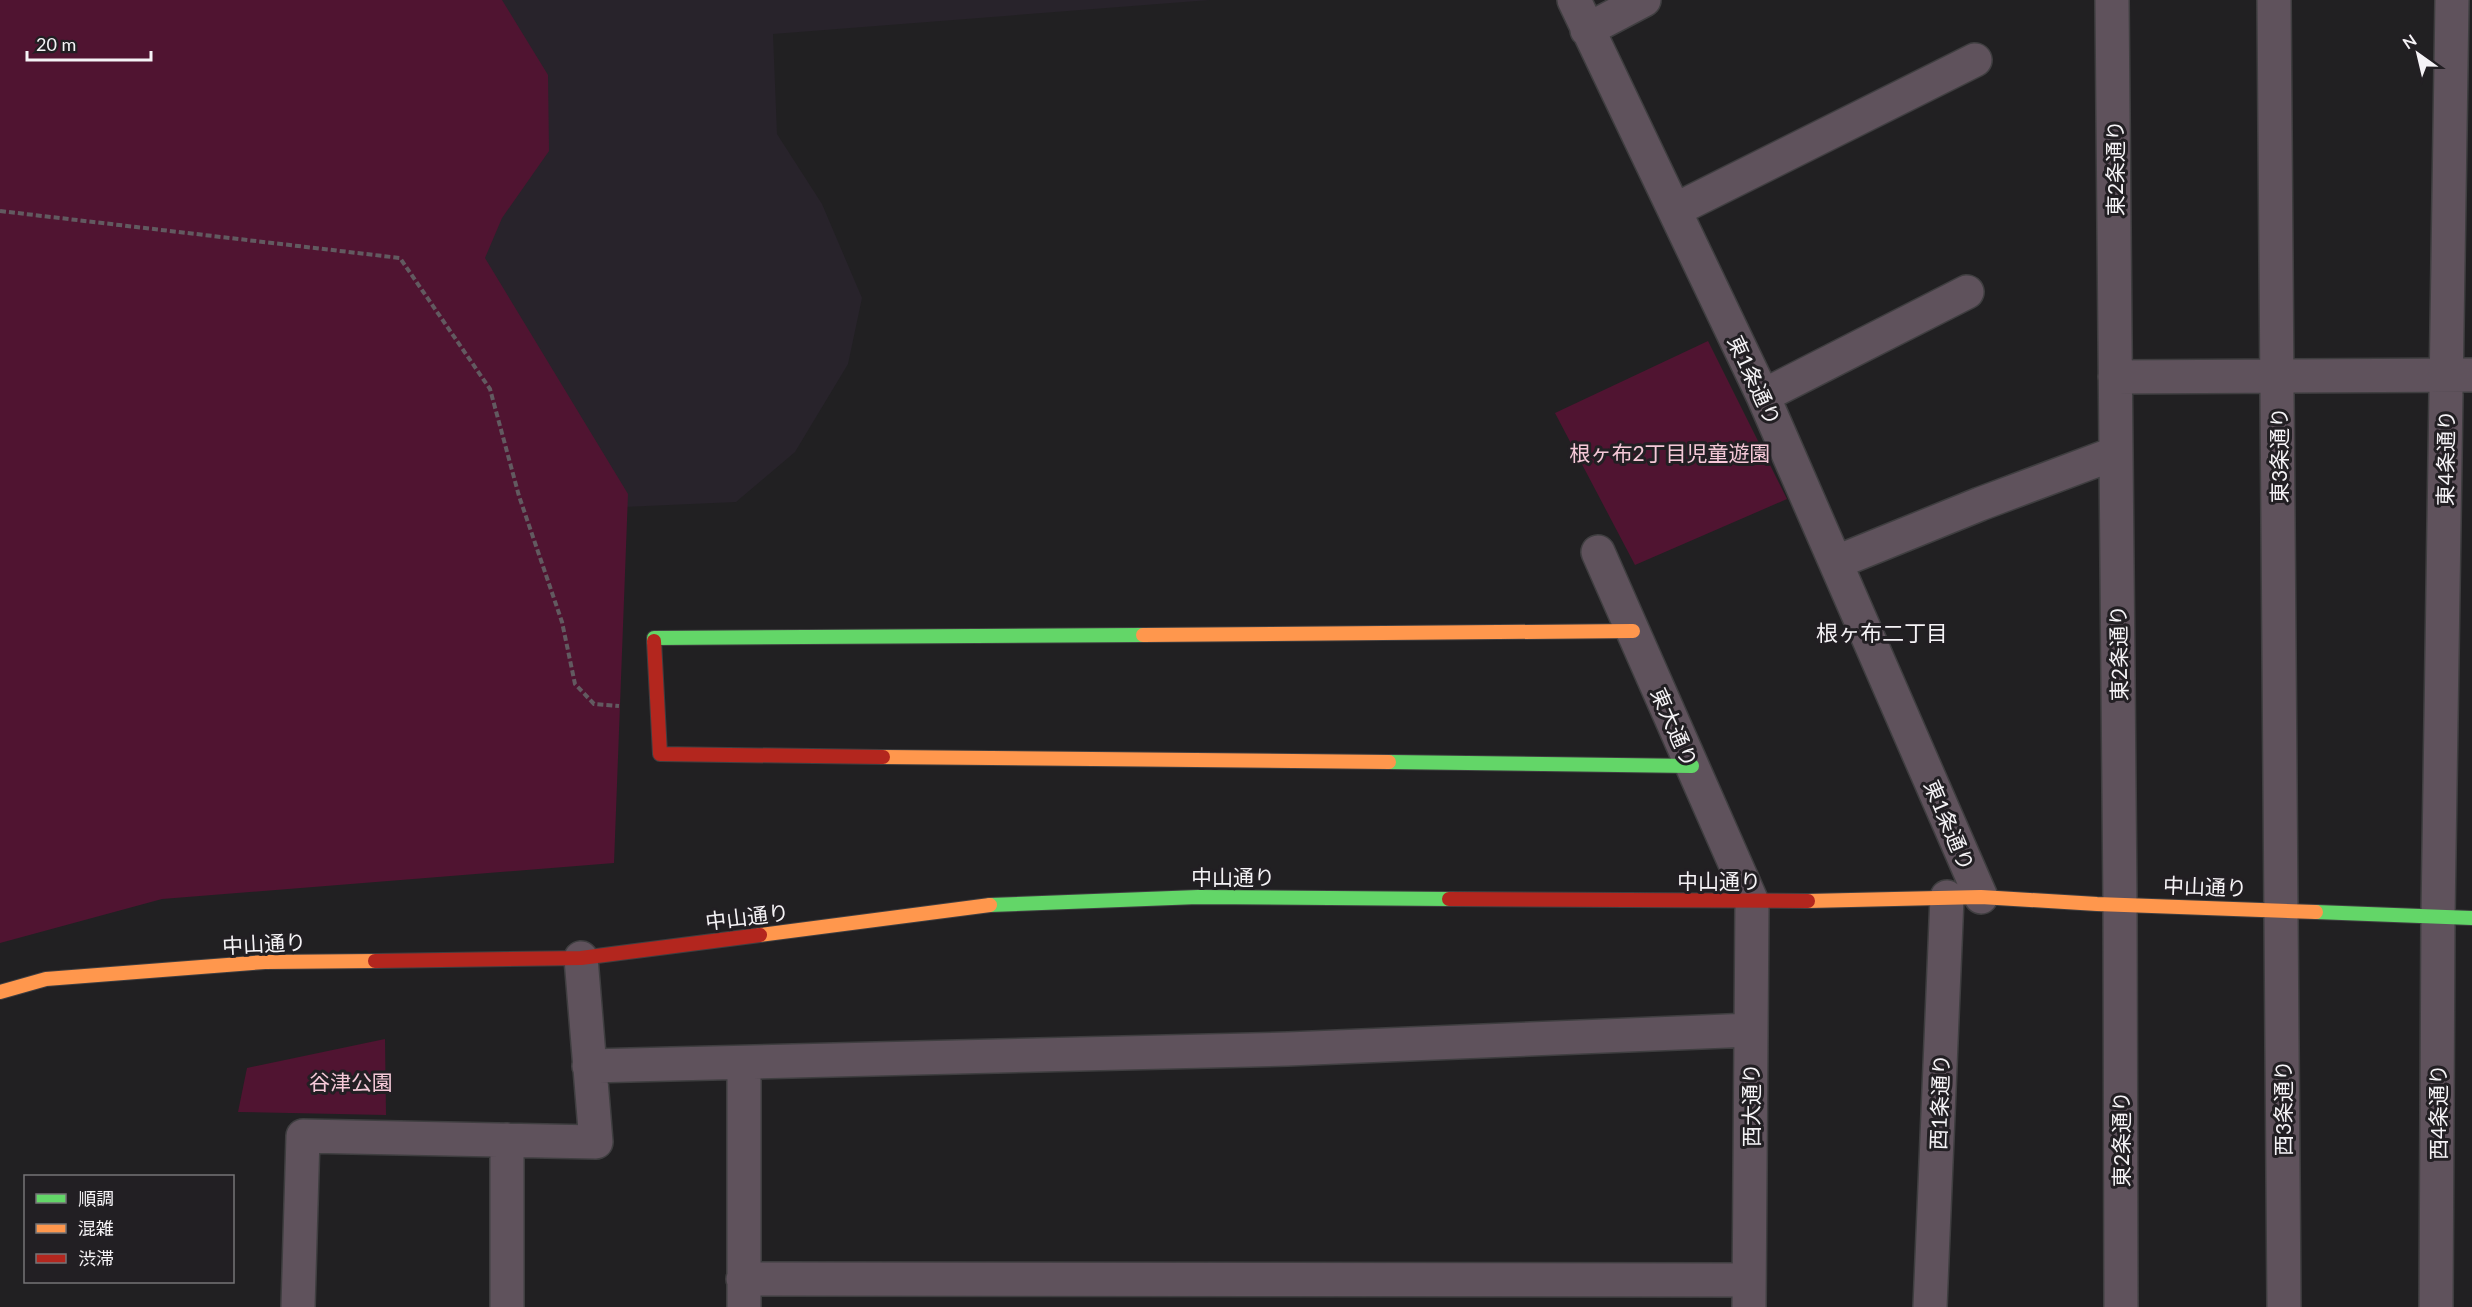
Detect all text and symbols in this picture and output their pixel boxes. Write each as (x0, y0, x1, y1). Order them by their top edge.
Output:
scale bar (27, 24, 152, 62)
north arrow (2388, 24, 2448, 84)
text: N (2399, 30, 2420, 52)
text: 20 m (36, 33, 76, 55)
street label: 東2条通り (2102, 120, 2127, 216)
street label: 東1条通り (1723, 331, 1787, 429)
street label: 東3条通り (2266, 407, 2291, 503)
street label: 東4条通り (2432, 410, 2458, 506)
park label: 根ヶ布2丁目児童遊園 (1569, 440, 1771, 465)
street label: 東2条通り (2105, 605, 2131, 701)
district label: 根ヶ布二丁目 (1816, 619, 1948, 646)
street label: 東大通り (1646, 684, 1704, 770)
street label: 東1条通り (1920, 776, 1980, 874)
street label: 中山通り (1191, 864, 1275, 889)
street label: 中山通り (1677, 868, 1761, 893)
street label: 中山通り (2163, 872, 2247, 900)
street label: 中山通り (704, 898, 790, 934)
street label: 中山通り (221, 928, 307, 958)
street label: 西1条通り (1925, 1053, 1953, 1151)
street label: 西3条通り (2270, 1060, 2295, 1156)
street label: 西大通り (1738, 1063, 1763, 1147)
street label: 西4条通り (2425, 1064, 2450, 1160)
park label: 谷津公園 (309, 1069, 393, 1094)
street label: 東2条通り (2108, 1091, 2133, 1187)
legend (24, 1175, 234, 1283)
text: 順調 (78, 1187, 114, 1209)
text: 混雑 (78, 1217, 114, 1239)
text: 渋滞 (78, 1247, 114, 1269)

